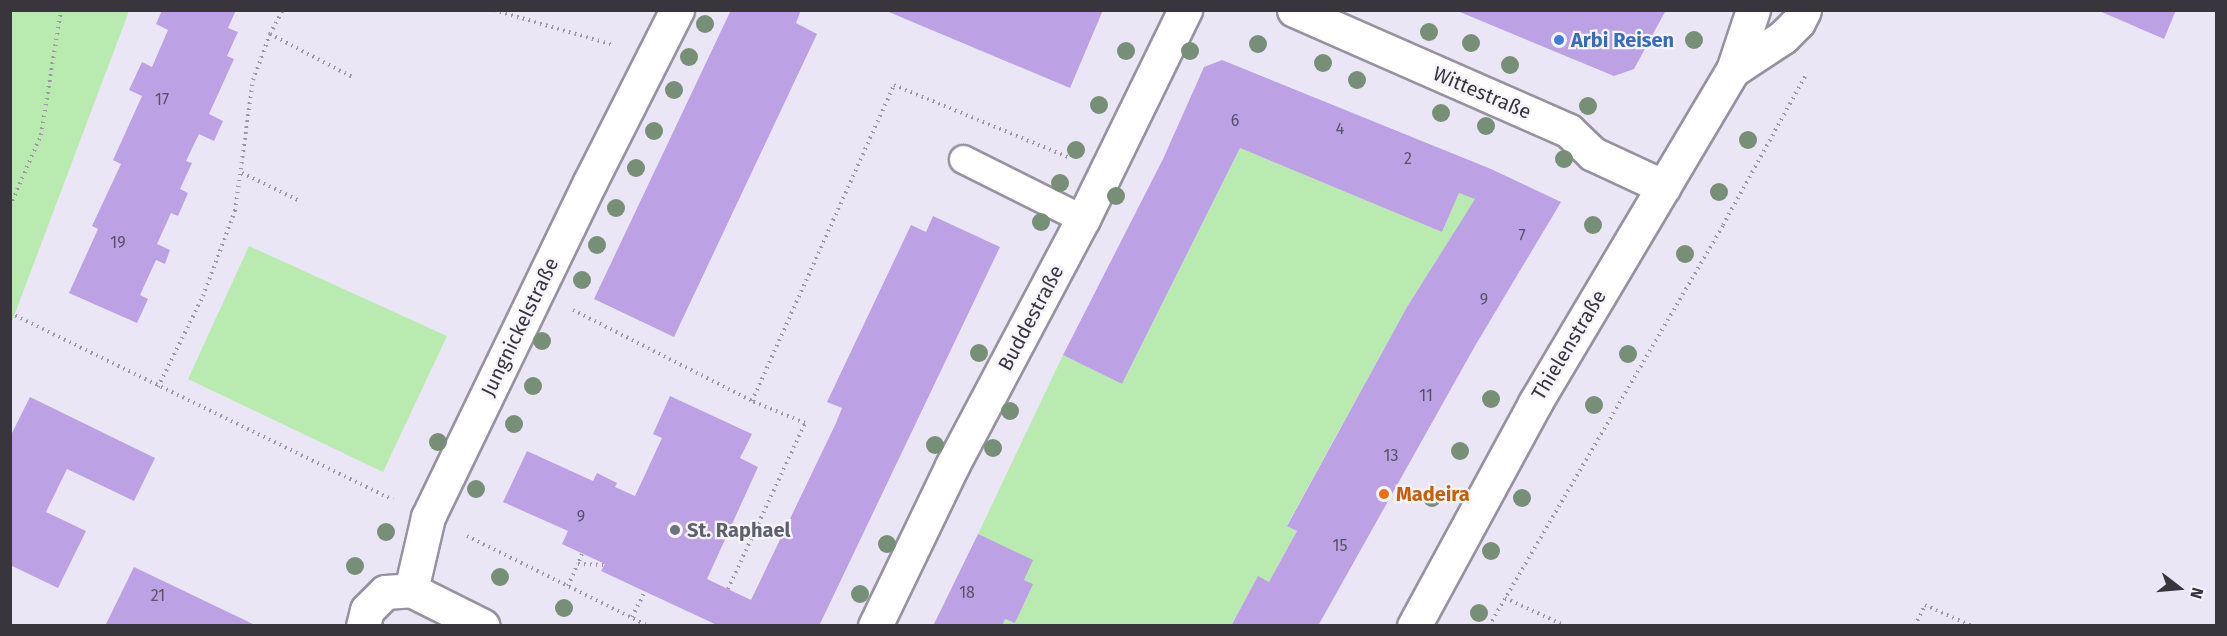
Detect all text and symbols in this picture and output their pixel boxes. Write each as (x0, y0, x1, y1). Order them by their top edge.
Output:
place label: Arbi Reisen (1571, 28, 1674, 52)
marker: Arbi Reisen (1552, 33, 1566, 47)
street label: Wittestraße (1429, 62, 1535, 124)
house number: 17 (155, 90, 169, 110)
house number: 6 (1231, 111, 1239, 131)
house number: 4 (1336, 119, 1344, 139)
house number: 2 (1404, 149, 1412, 169)
house number: 7 (1518, 226, 1526, 246)
house number: 19 (110, 233, 126, 253)
street label: Jungnickelstraße (476, 254, 564, 400)
street label: Buddestraße (993, 261, 1069, 375)
street label: Thielenstraße (1527, 286, 1611, 404)
house number: 9 (1480, 290, 1488, 310)
house number: 11 (1419, 386, 1433, 406)
house number: 13 (1384, 446, 1398, 466)
place label: Madeira (1396, 482, 1470, 506)
marker: Madeira (1377, 487, 1391, 501)
house number: 9 (577, 507, 585, 527)
place label: St. Raphael (687, 518, 790, 542)
marker: St. Raphael (668, 523, 682, 537)
house number: 15 (1333, 536, 1347, 556)
north arrow (2149, 558, 2209, 618)
house number: 18 (959, 583, 975, 603)
text: N (2186, 585, 2207, 601)
house number: 21 (151, 586, 165, 606)

